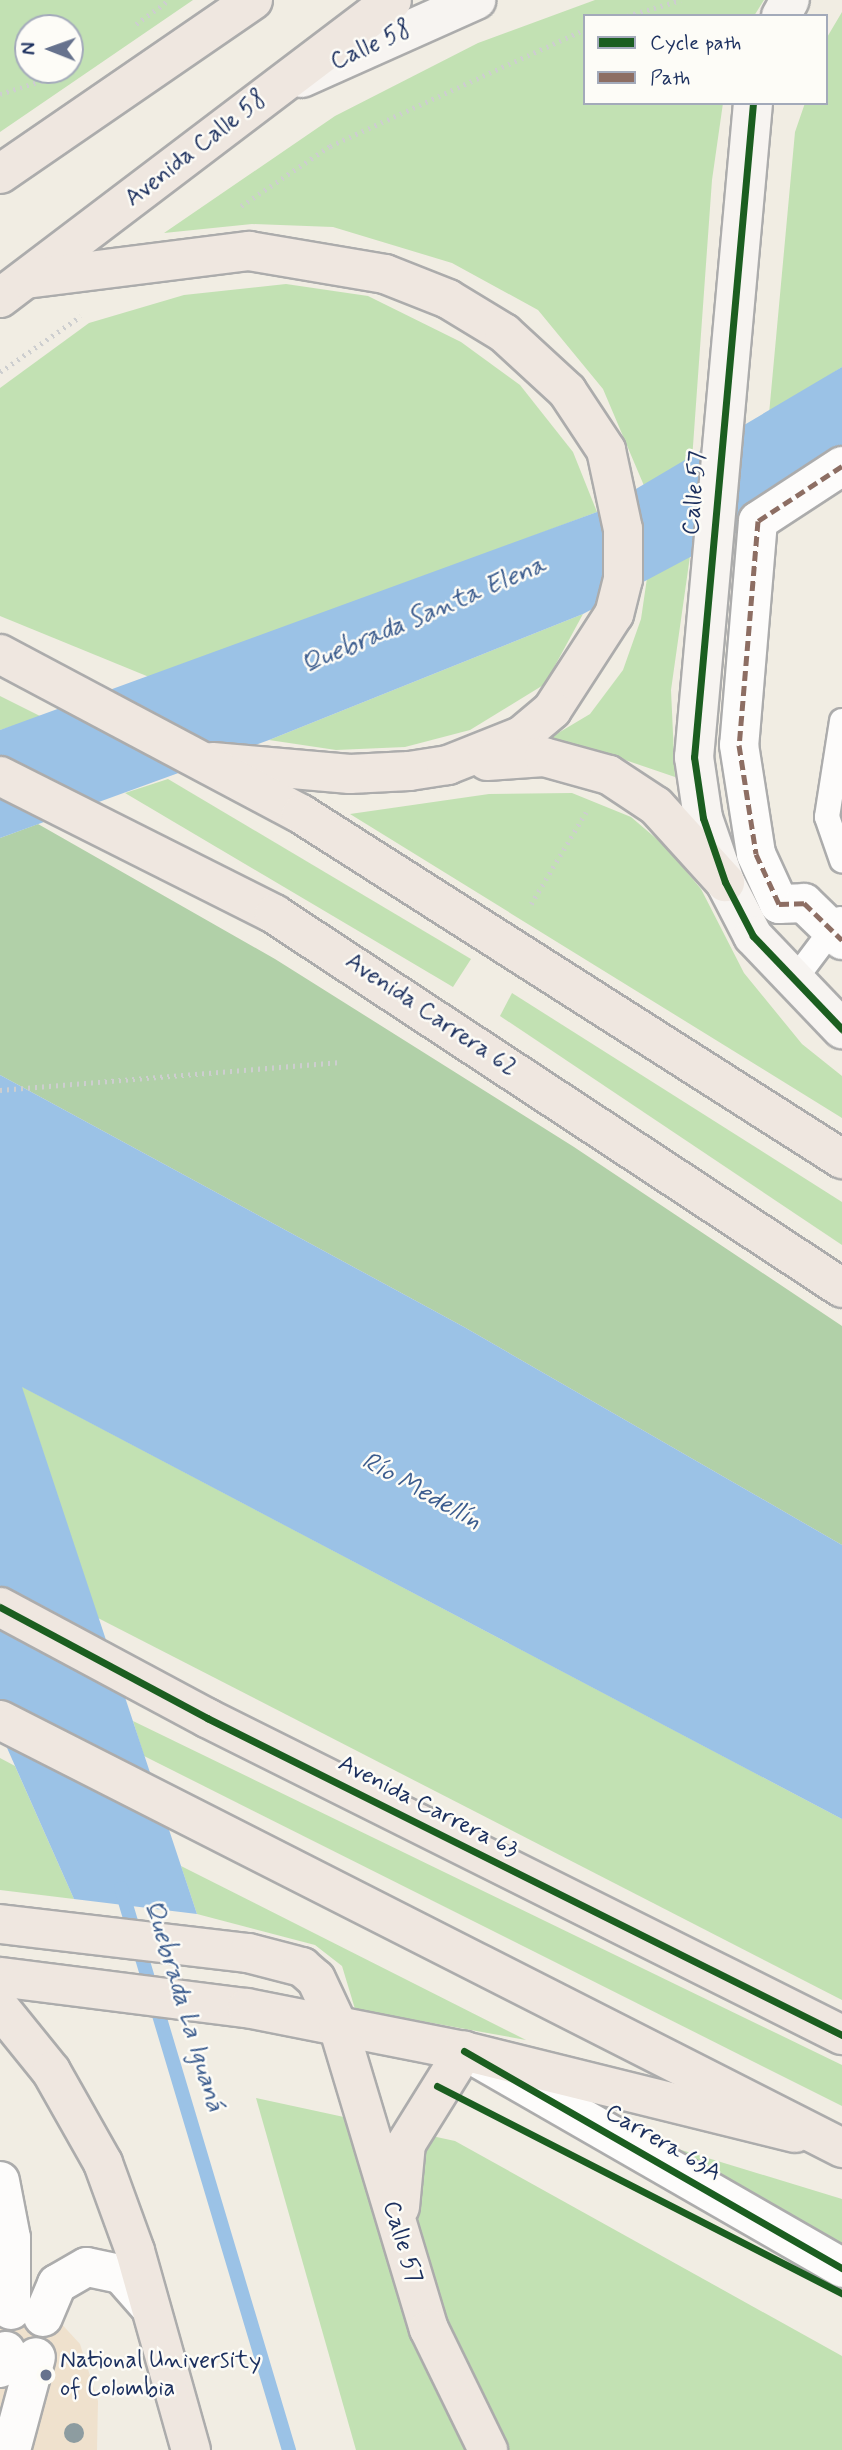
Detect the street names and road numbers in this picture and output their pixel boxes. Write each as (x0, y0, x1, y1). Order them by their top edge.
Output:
street label: Calle 58 (326, 15, 416, 77)
street label: Avenida Calle 58 (119, 85, 273, 213)
street label: Calle 57 (677, 450, 713, 536)
street label: Avenida Carrera 62 (339, 946, 523, 1084)
street label: Avenida Carrera 63 (332, 1749, 524, 1865)
street label: Carrera 63A (600, 2098, 726, 2188)
street label: Calle 57 (376, 2197, 428, 2287)

